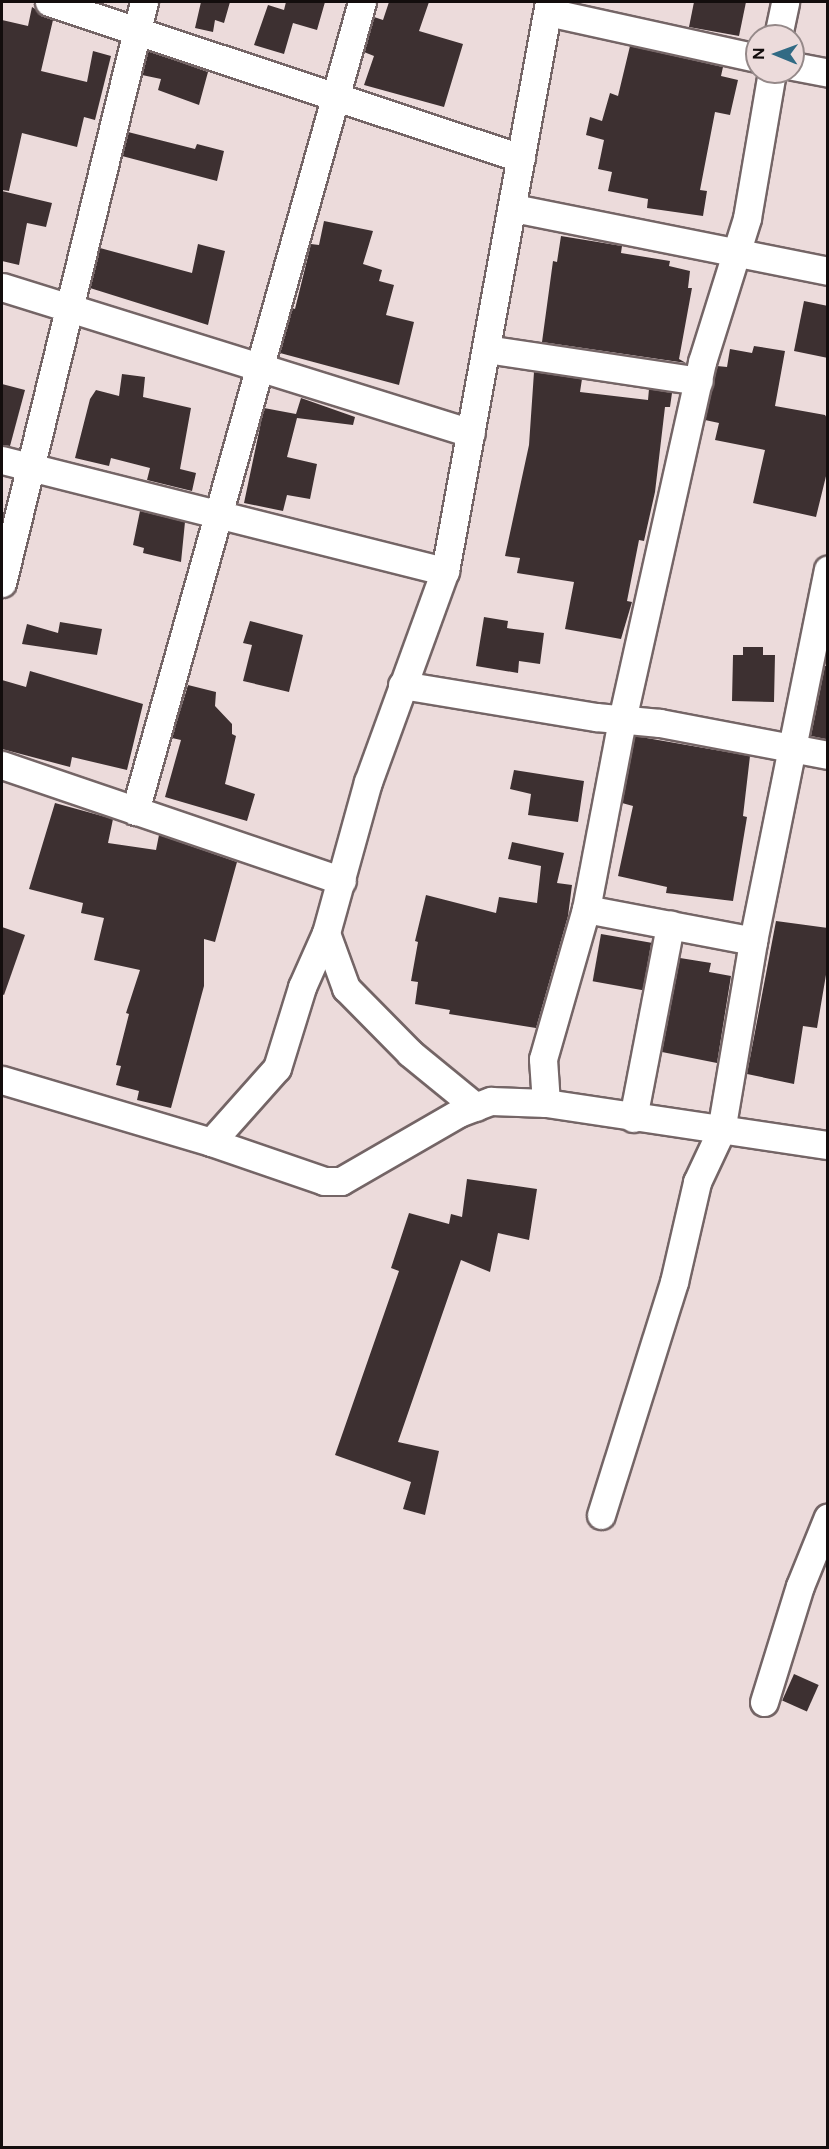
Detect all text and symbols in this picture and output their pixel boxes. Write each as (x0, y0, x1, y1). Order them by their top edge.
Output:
north arrow (745, 24, 805, 84)
text: N (749, 47, 768, 60)

